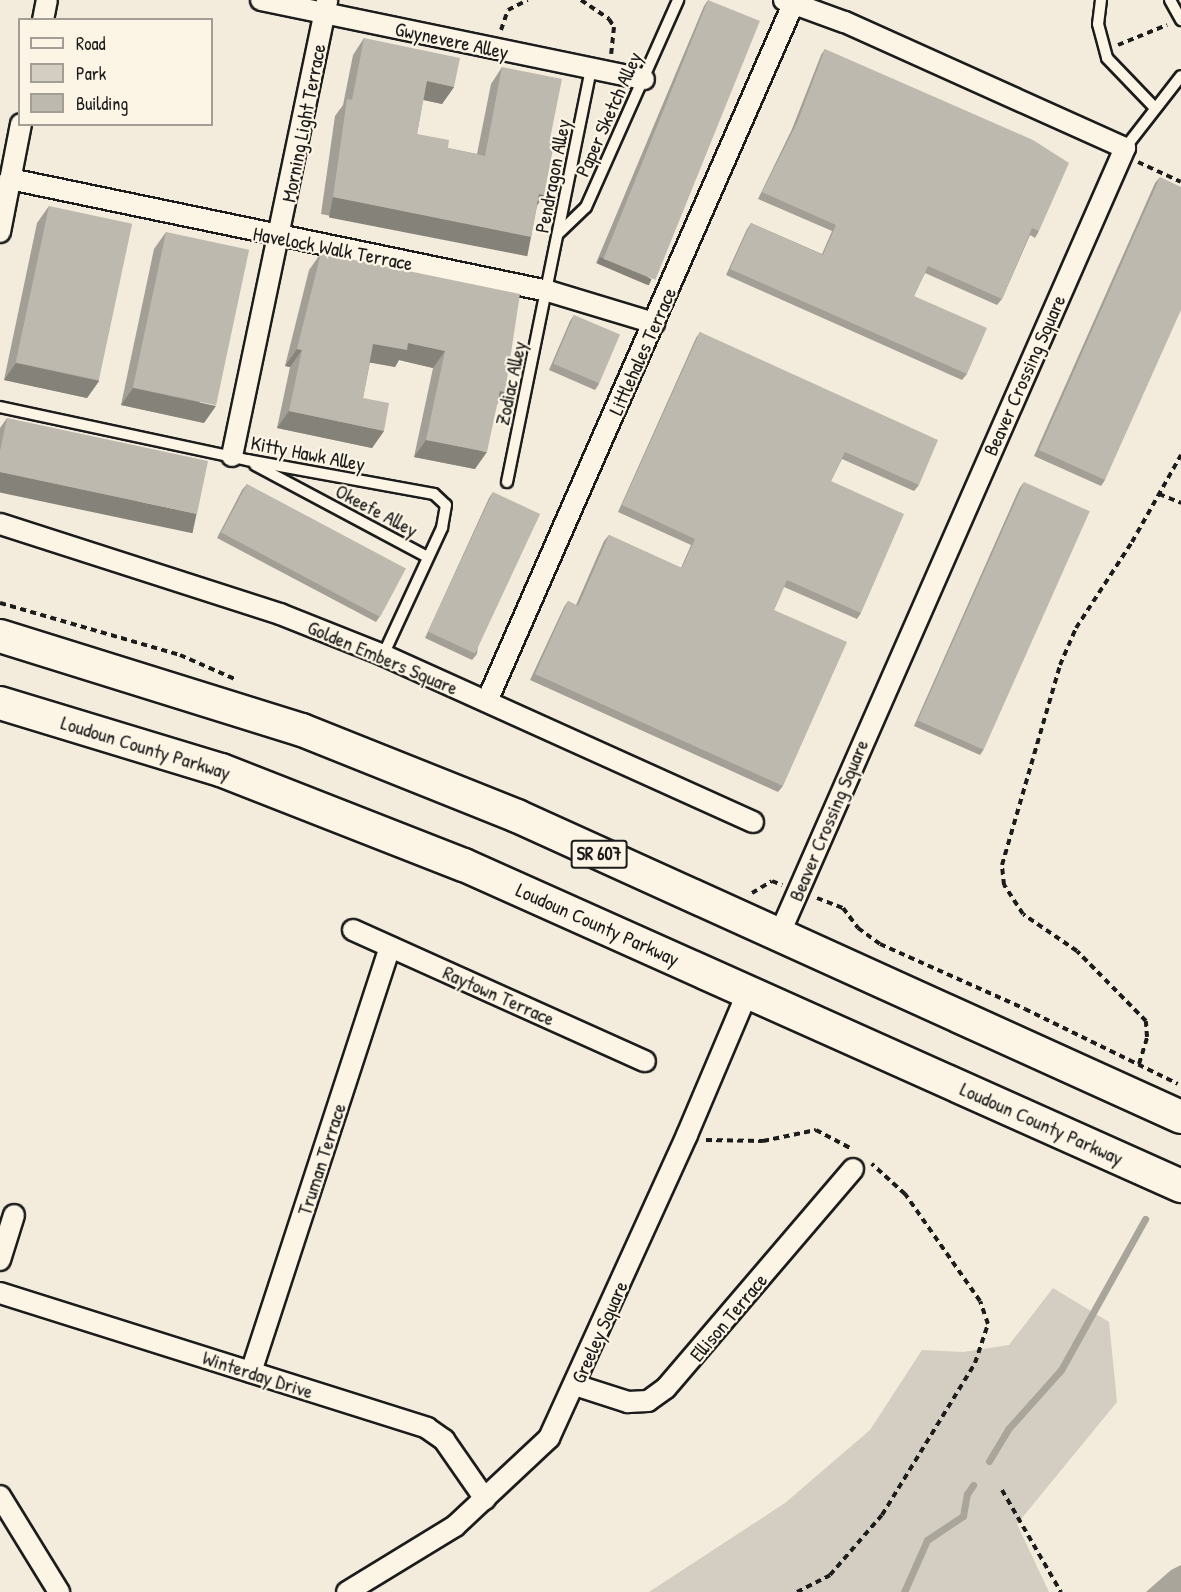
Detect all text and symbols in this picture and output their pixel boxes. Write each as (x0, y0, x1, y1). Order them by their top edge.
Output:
street label: Gwynevere Alley (393, 16, 511, 64)
legend (18, 18, 213, 126)
text: Road (76, 31, 106, 56)
street label: Morning Light Terrace (276, 42, 330, 204)
street label: Paper Sketch Alley (570, 48, 646, 180)
text: Park (76, 61, 106, 86)
text: Building (76, 91, 128, 116)
street label: Pendragon Alley (529, 117, 575, 235)
street label: Havelock Walk Terrace (251, 221, 415, 275)
street label: Littlehales Terrace (603, 284, 681, 418)
street label: Beaver Crossing Square (978, 291, 1070, 459)
street label: Zodiac Alley (489, 339, 531, 427)
street label: Kitty Hawk Alley (249, 430, 367, 476)
street label: Okeefe Alley (332, 478, 422, 542)
street label: Golden Embers Square (304, 615, 462, 699)
street label: Loudoun County Parkway (58, 710, 234, 784)
street label: Beaver Crossing Square (783, 736, 873, 904)
road number: SR 607 (570, 839, 628, 869)
street label: Loudoun County Parkway (513, 877, 683, 971)
street label: Raytown Terrace (440, 960, 558, 1030)
street label: Loudoun County Parkway (957, 1076, 1127, 1170)
street label: Truman Terrace (292, 1100, 350, 1218)
street label: Ellison Terrace (684, 1268, 772, 1366)
street label: Greeley Square (566, 1277, 632, 1387)
street label: Winterday Drive (200, 1345, 316, 1403)

